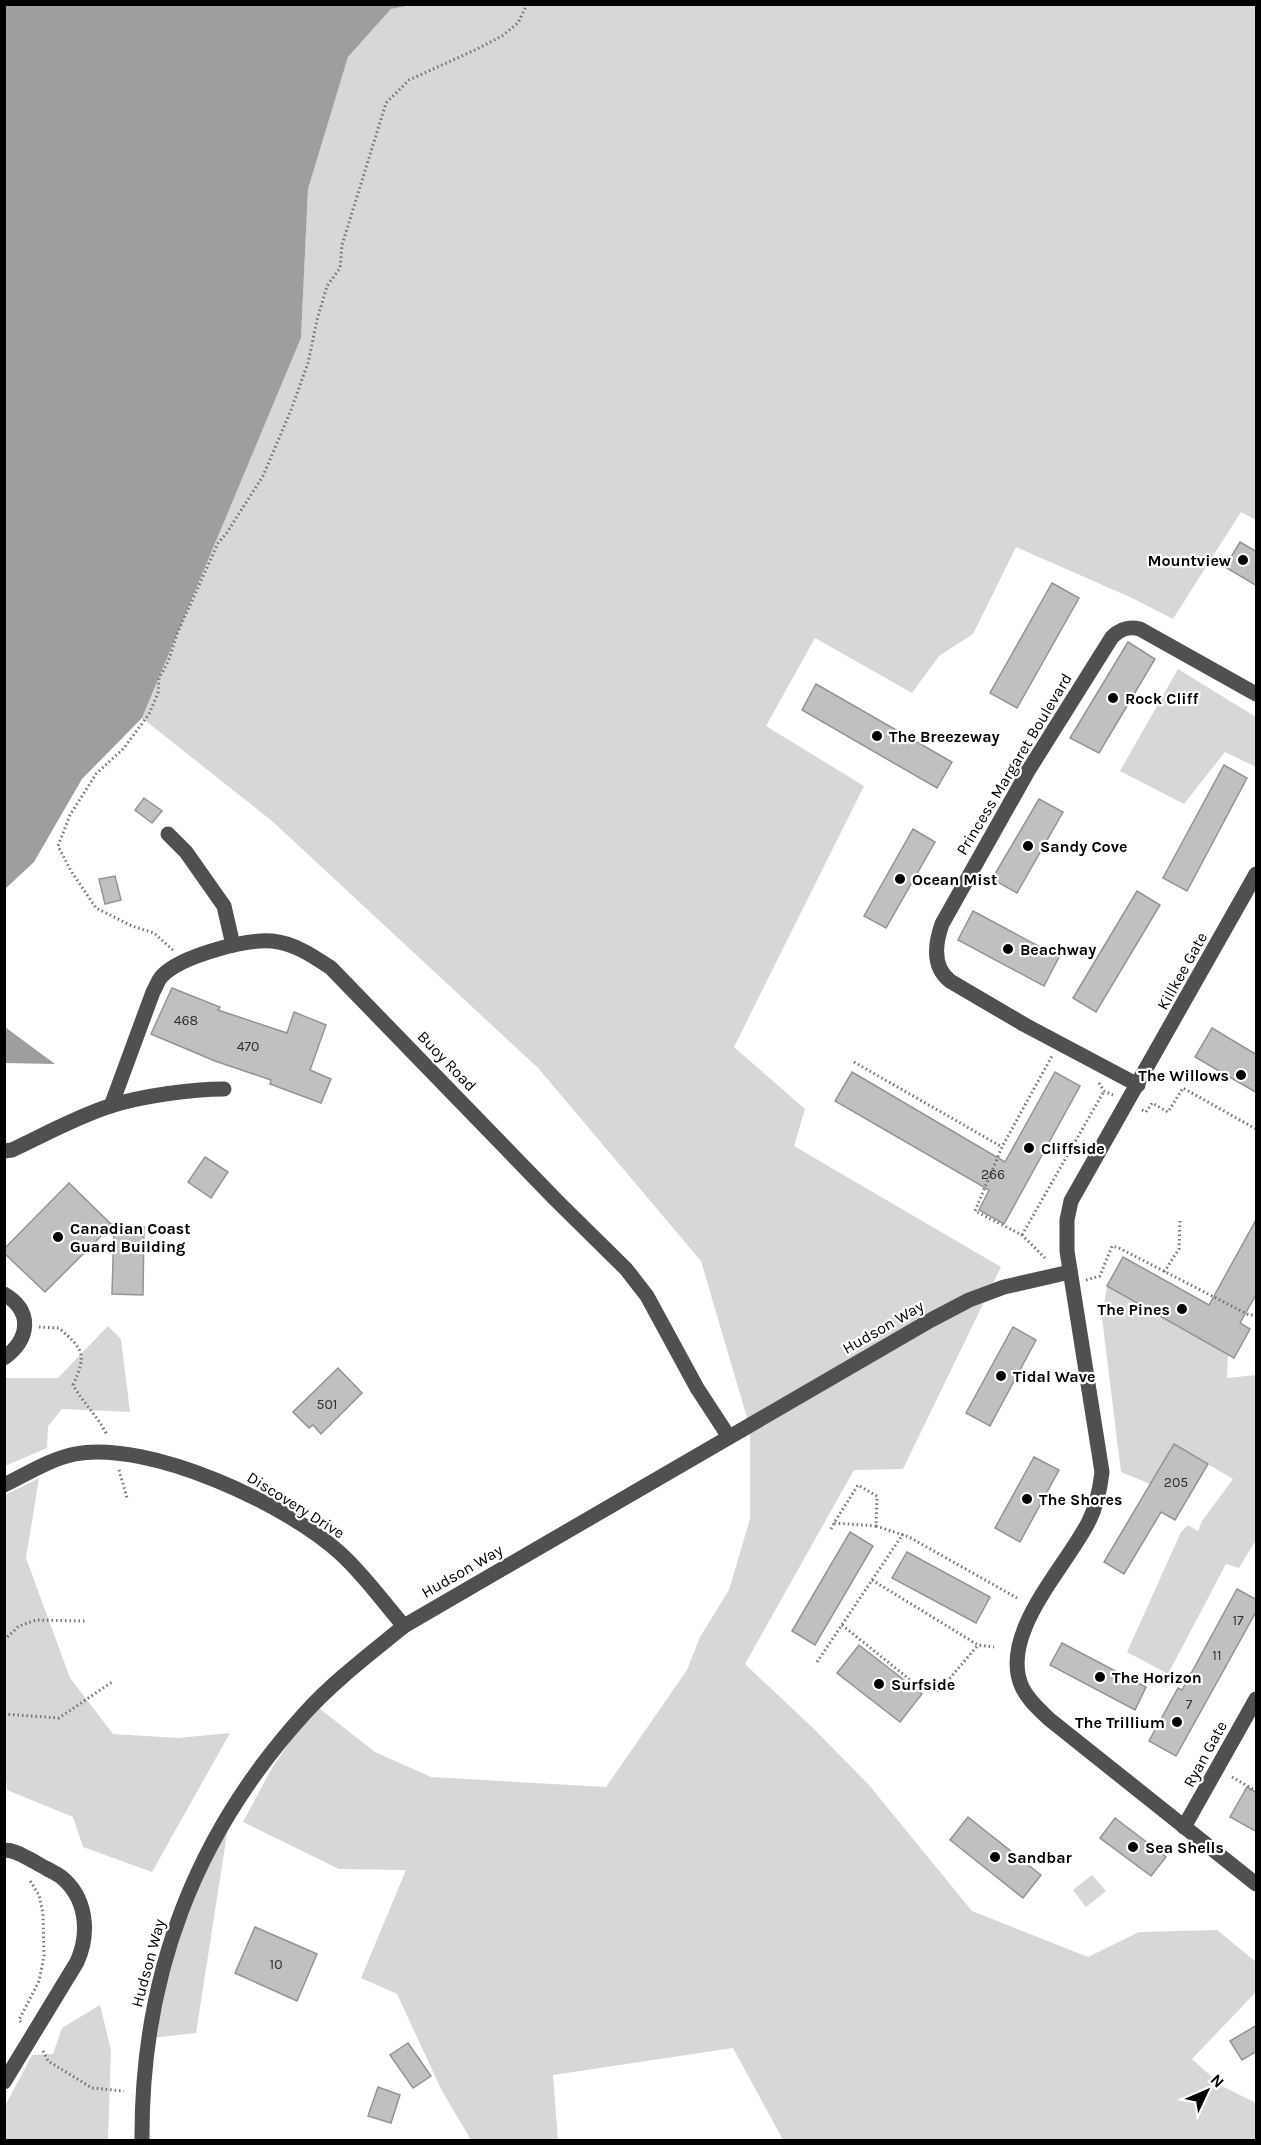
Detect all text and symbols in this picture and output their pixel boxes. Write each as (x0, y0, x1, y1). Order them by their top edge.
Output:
place label: Mountview (1147, 551, 1231, 570)
marker: Mountview (1236, 553, 1250, 567)
street label: Princess Margaret Boulevard (952, 670, 1076, 858)
place label: Rock Cliff (1125, 689, 1198, 708)
marker: Rock Cliff (1106, 691, 1120, 705)
place label: The Breezeway (889, 727, 1000, 746)
marker: The Breezeway (870, 729, 884, 743)
place label: Sandy Cove (1040, 837, 1127, 856)
marker: Sandy Cove (1021, 839, 1035, 853)
place label: Ocean Mist (912, 870, 997, 889)
marker: Ocean Mist (893, 872, 907, 886)
street label: Killkee Gate (1153, 929, 1211, 1013)
place label: Beachway (1020, 940, 1096, 959)
marker: Beachway (1001, 942, 1015, 956)
house number: 468 (174, 1012, 198, 1029)
street label: Buoy Road (414, 1027, 480, 1095)
house number: 470 (237, 1038, 259, 1055)
place label: The Willows (1138, 1066, 1229, 1085)
marker: The Willows (1234, 1068, 1248, 1082)
place label: Cliffside (1041, 1139, 1105, 1158)
marker: Cliffside (1022, 1141, 1036, 1155)
house number: 266 (981, 1166, 1005, 1183)
place label: Canadian Coast Guard Building (70, 1219, 191, 1256)
marker: Canadian Coast Guard Building (51, 1230, 65, 1244)
street label: Hudson Way (839, 1296, 927, 1358)
place label: The Pines (1098, 1300, 1170, 1319)
marker: The Pines (1175, 1302, 1189, 1316)
place label: Tidal Wave (1013, 1367, 1096, 1386)
marker: Tidal Wave (994, 1369, 1008, 1383)
house number: 501 (317, 1396, 337, 1413)
street label: Discovery Drive (244, 1467, 348, 1543)
house number: 205 (1164, 1474, 1188, 1491)
place label: The Shores (1039, 1490, 1122, 1509)
marker: The Shores (1020, 1492, 1034, 1506)
street label: Hudson Way (418, 1540, 506, 1602)
house number: 17 (1232, 1612, 1244, 1629)
house number: 11 (1212, 1647, 1222, 1664)
place label: The Horizon (1112, 1668, 1202, 1687)
marker: The Horizon (1093, 1670, 1107, 1684)
place label: Surfside (891, 1675, 955, 1694)
marker: Surfside (872, 1677, 886, 1691)
house number: 7 (1186, 1696, 1193, 1713)
place label: The Trillium (1075, 1713, 1165, 1732)
marker: The Trillium (1170, 1715, 1184, 1729)
street label: Ryan Gate (1179, 1718, 1231, 1790)
place label: Sea Shells (1145, 1838, 1224, 1857)
marker: Sea Shells (1126, 1840, 1140, 1854)
place label: Sandbar (1007, 1848, 1073, 1867)
marker: Sandbar (988, 1850, 1002, 1864)
street label: Hudson Way (127, 1916, 169, 2009)
house number: 10 (270, 1956, 282, 1973)
north arrow (1177, 2061, 1237, 2121)
text: N (1207, 2070, 1228, 2092)

